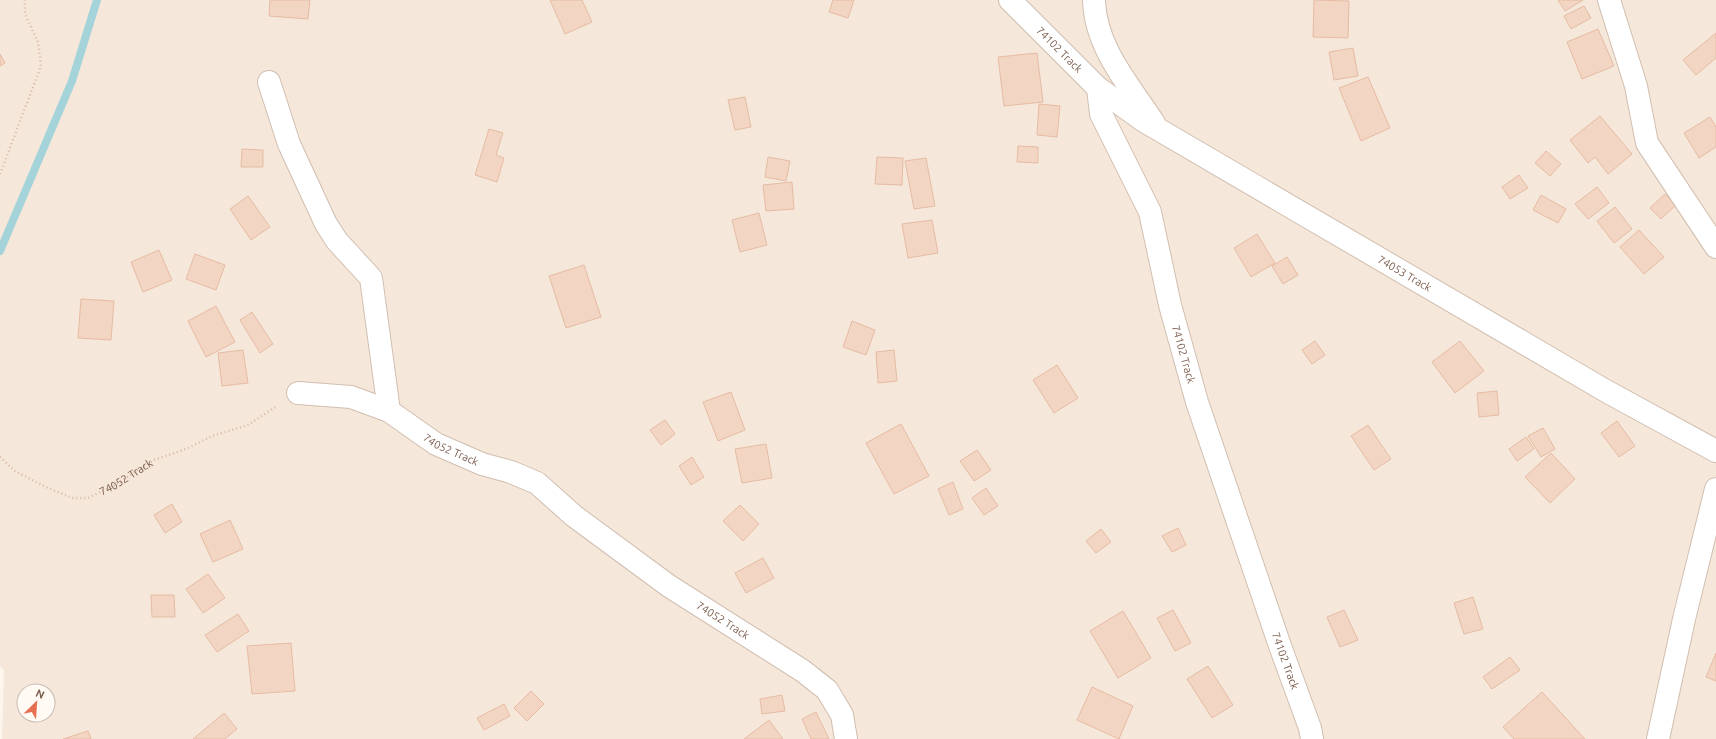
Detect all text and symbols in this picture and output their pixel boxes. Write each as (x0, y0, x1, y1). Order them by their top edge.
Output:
street label: 74102 Track (1034, 24, 1085, 75)
street label: 74053 Track (1376, 253, 1434, 294)
street label: 74102 Track (1170, 324, 1198, 385)
street label: 74052 Track (421, 431, 481, 468)
street label: 74052 Track (98, 456, 155, 498)
street label: 74052 Track (694, 599, 752, 642)
street label: 74102 Track (1270, 631, 1302, 691)
north arrow (16, 683, 56, 723)
text: N (34, 687, 46, 701)

